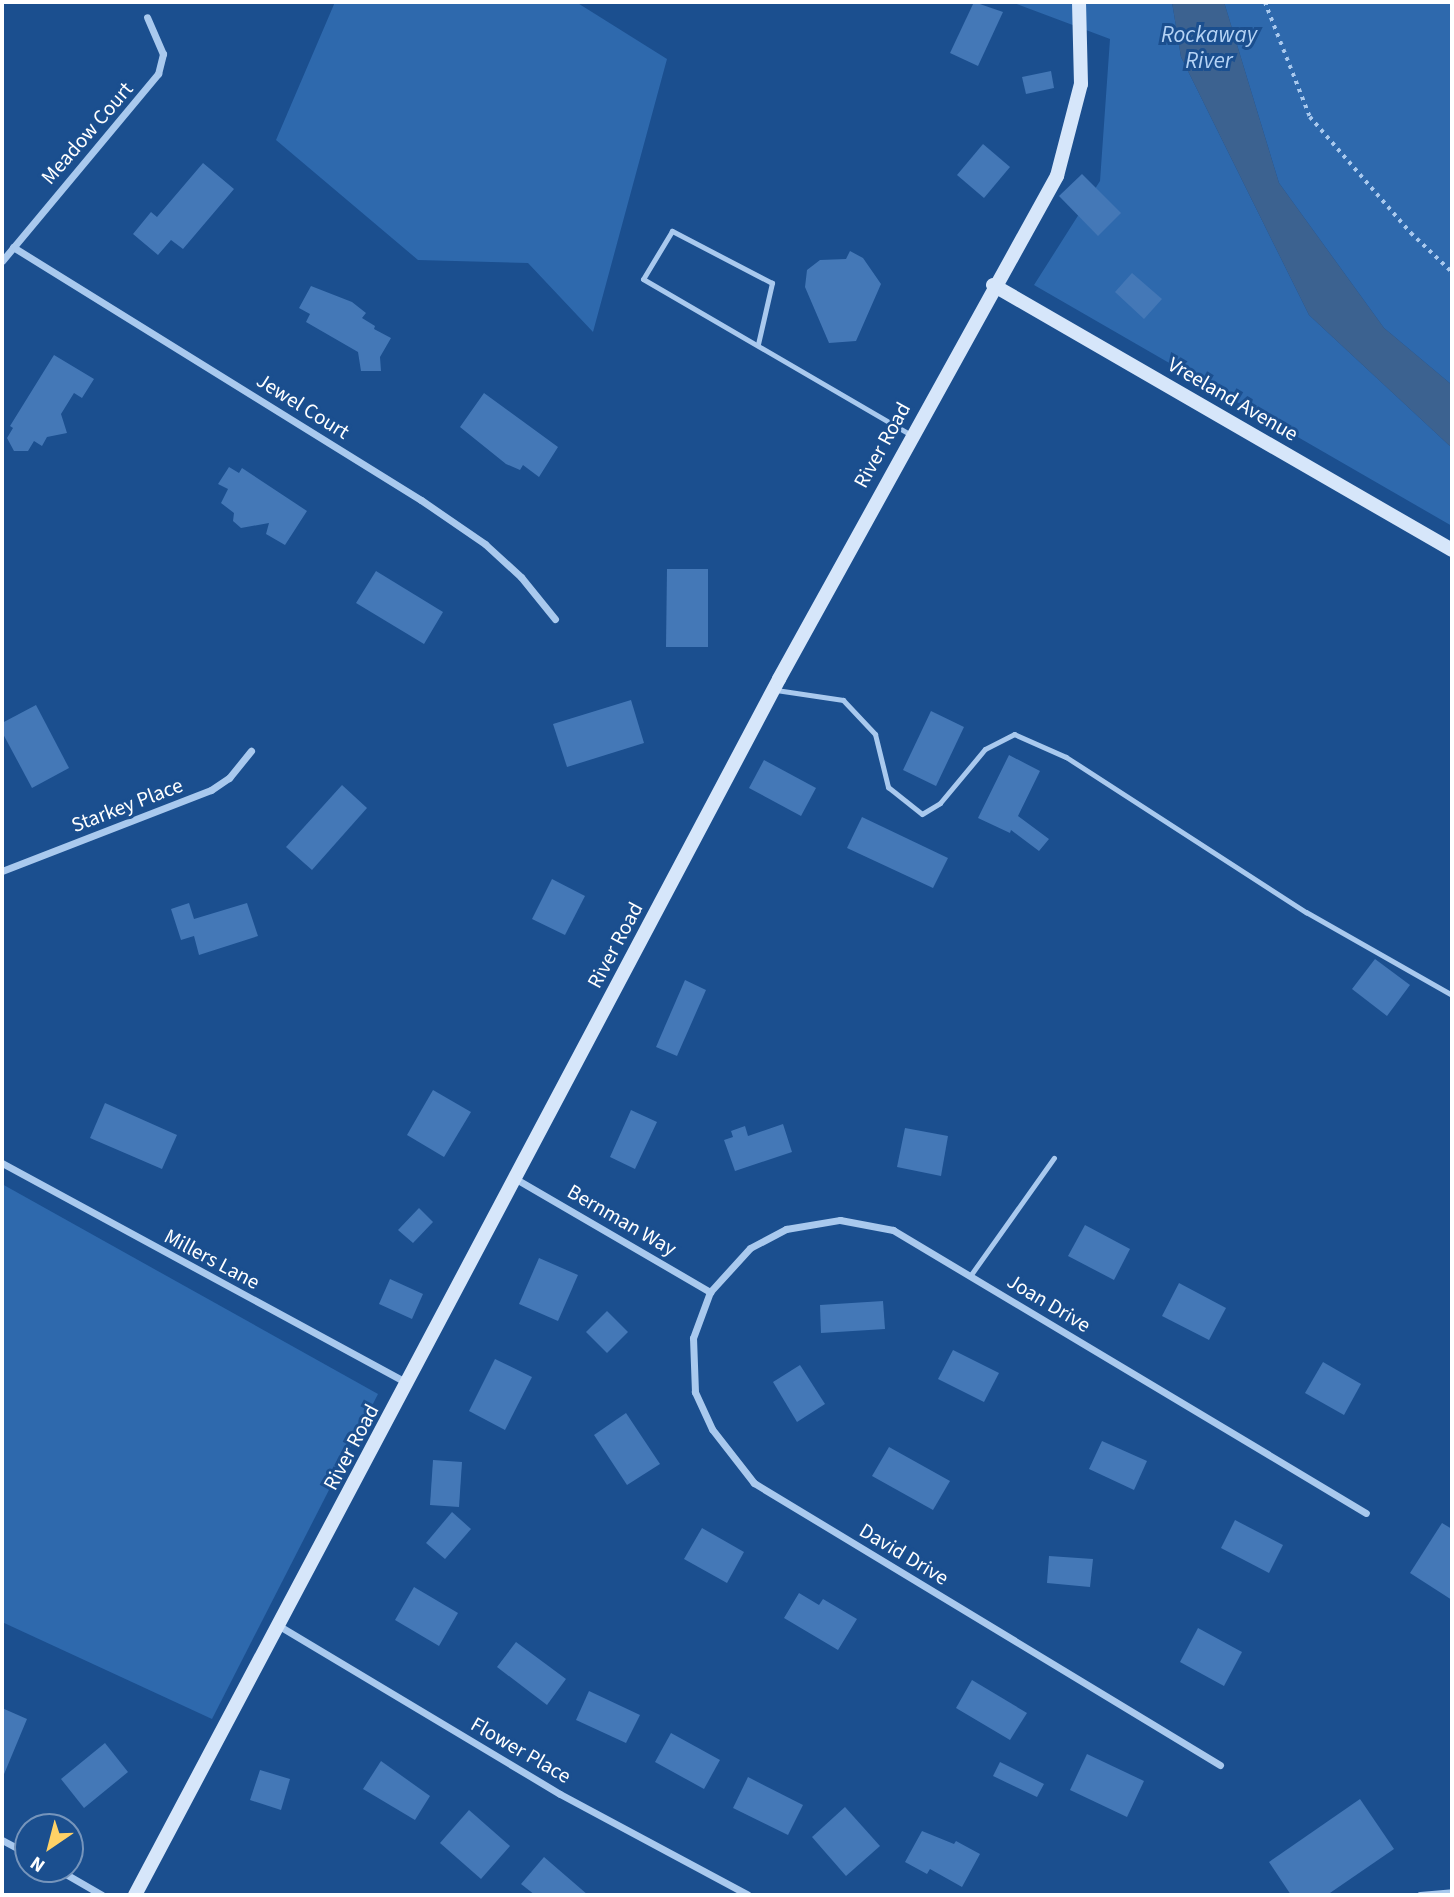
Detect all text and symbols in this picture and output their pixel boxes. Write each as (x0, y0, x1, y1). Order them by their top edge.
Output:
water label: Rockaway River (1161, 21, 1257, 75)
street label: Meadow Court (36, 77, 138, 189)
street label: Vreeland Avenue (1163, 352, 1303, 446)
street label: Jewel Court (252, 368, 354, 444)
street label: River Road (848, 398, 916, 492)
street label: Starkey Place (68, 772, 186, 838)
street label: River Road (582, 898, 648, 992)
street label: Bernman Way (563, 1179, 681, 1261)
street label: Millers Lane (160, 1223, 264, 1295)
street label: Joan Drive (1003, 1268, 1095, 1338)
street label: River Road (318, 1400, 384, 1494)
street label: David Drive (855, 1517, 953, 1591)
street label: Flower Place (466, 1711, 576, 1789)
north arrow (14, 1813, 84, 1883)
text: N (25, 1849, 51, 1879)

